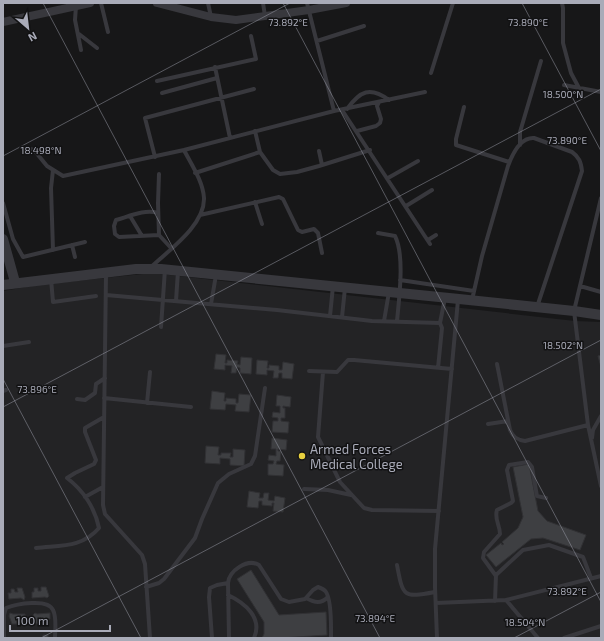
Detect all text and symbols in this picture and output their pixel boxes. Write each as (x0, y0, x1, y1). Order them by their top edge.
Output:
north arrow (8, 8, 48, 48)
text: 73.892°E (268, 16, 308, 28)
text: 73.890°E (508, 16, 548, 28)
text: N (26, 30, 39, 45)
text: 18.500°N (543, 88, 583, 100)
text: 73.890°E (547, 134, 587, 146)
text: 18.498°N (21, 144, 61, 156)
text: 18.502°N (543, 339, 583, 351)
text: 73.896°E (17, 383, 57, 395)
place label: Armed Forces Medical College (310, 441, 403, 472)
marker: Armed Forces Medical College (297, 451, 307, 461)
text: 73.892°E (547, 585, 587, 597)
scale bar (10, 607, 110, 633)
text: 73.894°E (355, 612, 395, 624)
text: 100 m (16, 613, 48, 627)
text: 18.504°N (505, 616, 545, 628)

